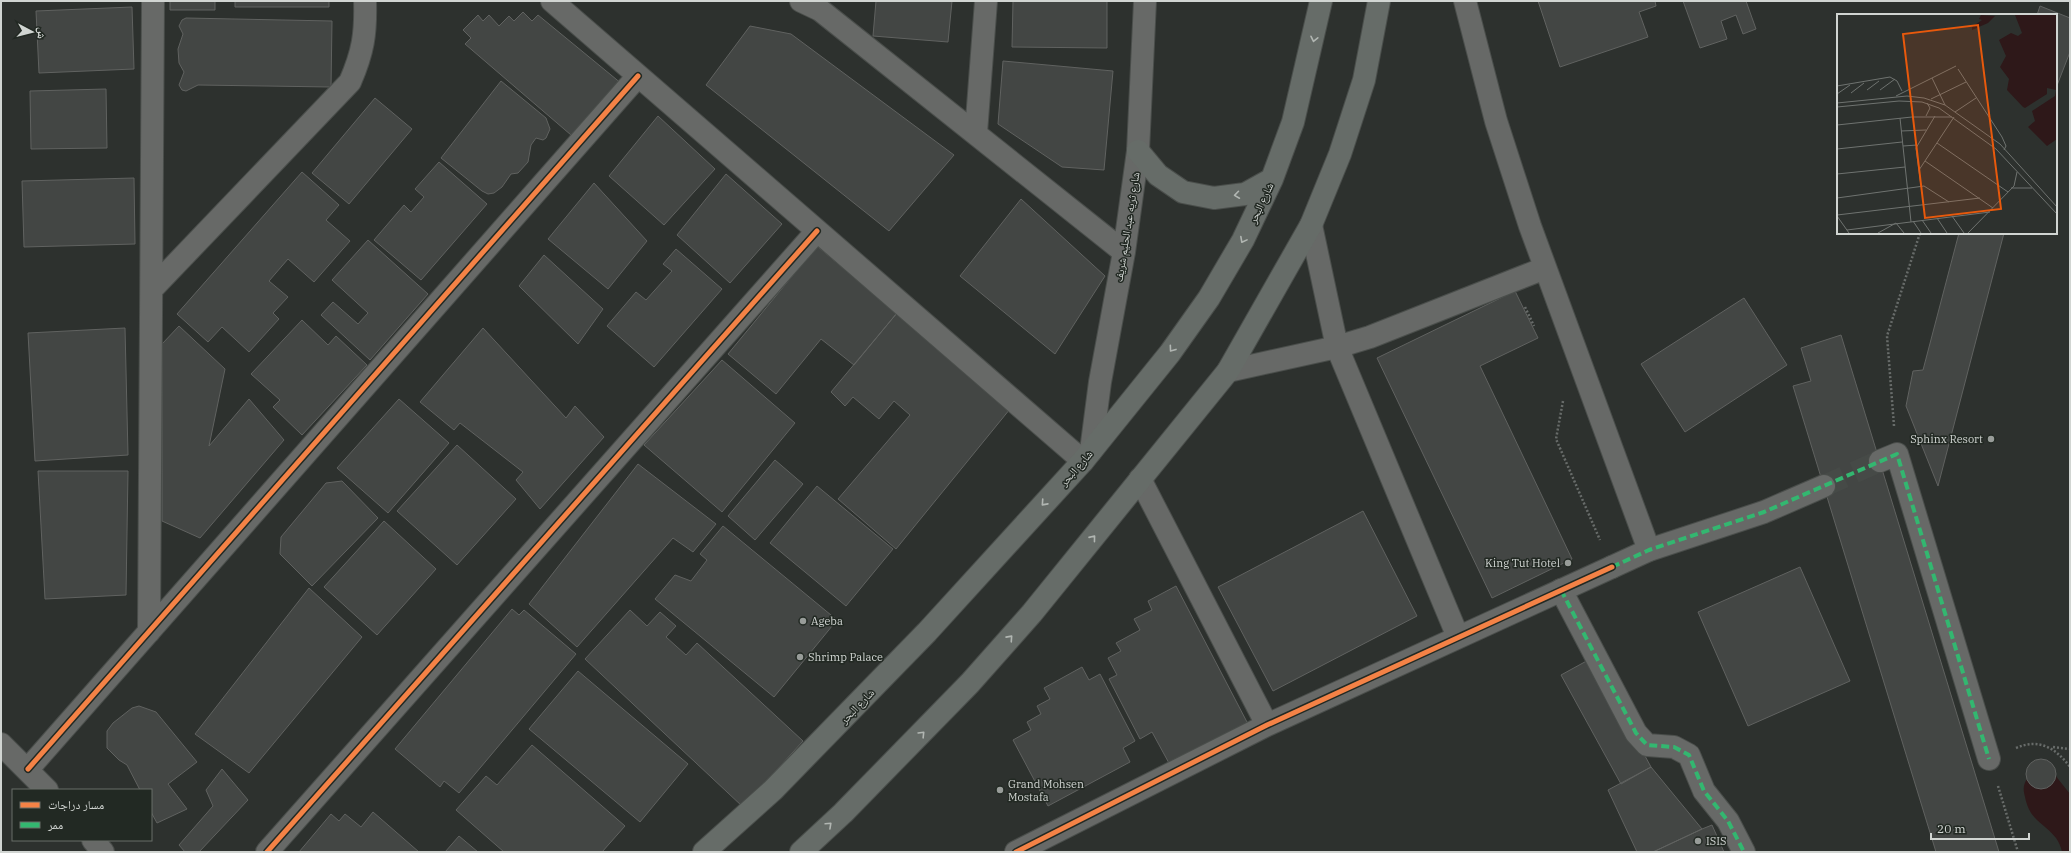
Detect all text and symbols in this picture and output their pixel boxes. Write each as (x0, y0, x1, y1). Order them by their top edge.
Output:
north arrow (12, 12, 52, 52)
inset map (1837, 14, 2057, 234)
text: ش (33, 26, 50, 40)
one-way arrow (1310, 36, 1318, 42)
street label: شارع ثريه عبد الحليم شريف (1111, 171, 1144, 283)
street label: شارع البحر (1245, 180, 1277, 227)
one-way arrow (1234, 190, 1240, 199)
one-way arrow (1240, 236, 1248, 244)
one-way arrow (1170, 345, 1177, 352)
place label: Sphinx Resort (1910, 432, 1983, 446)
marker: Sphinx Resort (1986, 434, 1996, 444)
street label: شارع البحر (1056, 447, 1096, 490)
one-way arrow (1042, 498, 1049, 506)
one-way arrow (1088, 536, 1095, 543)
place label: King Tut Hotel (1485, 556, 1560, 570)
marker: King Tut Hotel (1563, 558, 1573, 568)
place label: Ageba (811, 614, 843, 628)
marker: Ageba (798, 616, 808, 626)
one-way arrow (1005, 636, 1012, 643)
place label: Shrimp Palace (808, 650, 883, 664)
marker: Shrimp Palace (795, 652, 805, 662)
street label: شارع البحر (836, 686, 877, 727)
one-way arrow (917, 731, 925, 739)
place label: Grand Mohsen Mostafa (1008, 777, 1084, 804)
marker: Grand Mohsen Mostafa (995, 785, 1005, 795)
legend (12, 789, 152, 841)
text: مسار دراجات (48, 797, 104, 812)
scale bar (1931, 815, 2029, 841)
text: ممر (47, 817, 63, 832)
text: 20 m (1937, 821, 1966, 836)
one-way arrow (825, 823, 832, 830)
place label: ISIS (1706, 834, 1727, 848)
marker: ISIS (1693, 836, 1703, 846)

